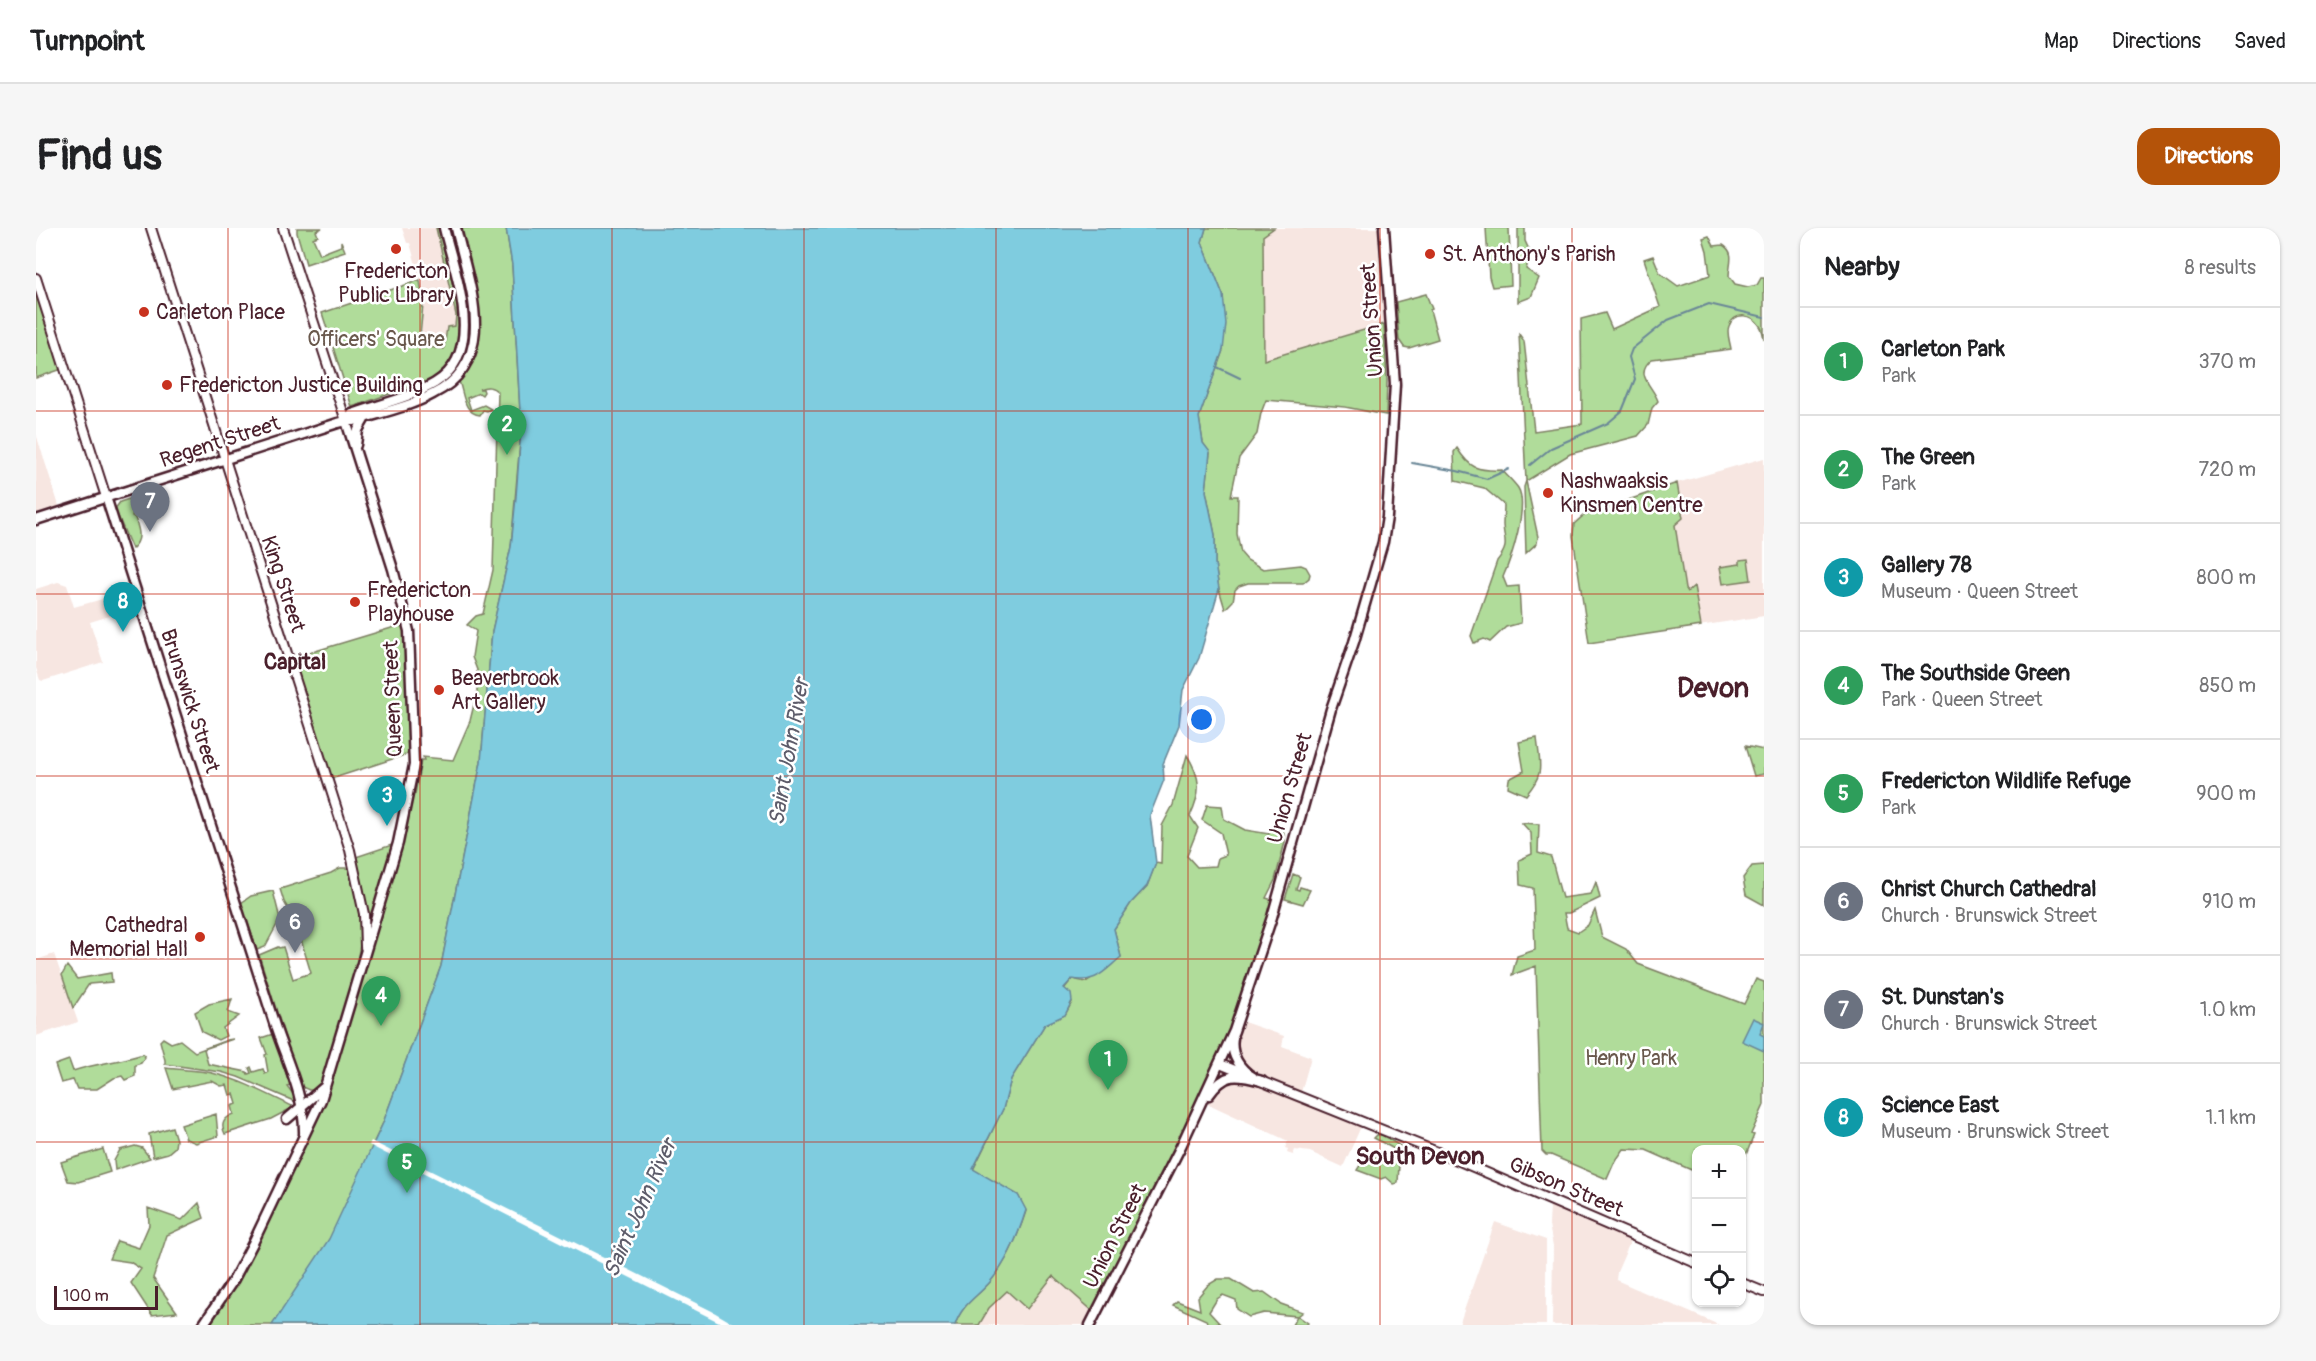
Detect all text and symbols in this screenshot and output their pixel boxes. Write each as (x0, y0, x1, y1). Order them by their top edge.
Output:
text: Turnpoint (30, 24, 144, 59)
text: Map (2044, 28, 2079, 55)
text: Directions (2112, 28, 2201, 55)
text: Saved (2234, 28, 2286, 55)
button: Directions (2137, 128, 2280, 185)
text: Find us (36, 130, 162, 182)
place label: St. Anthony's Parish (1442, 241, 1616, 268)
marker: Fredericton Public Library (389, 242, 403, 256)
marker: St. Anthony's Parish (1423, 247, 1437, 261)
text: Nearby (1824, 251, 1900, 283)
text: 8 results (2185, 255, 2256, 280)
place label: Fredericton Public Library (338, 258, 454, 309)
street label: Union Street (1355, 262, 1389, 378)
place label: Carleton Place (156, 299, 286, 326)
marker: Carleton Place (137, 305, 151, 319)
park label: Officers' Square (307, 326, 445, 353)
text: Carleton Park (1881, 335, 2005, 363)
text: 1 (1840, 349, 1847, 374)
text: 370 m (2199, 349, 2256, 374)
text: Park (1881, 363, 1916, 388)
place label: Fredericton Justice Building (179, 372, 423, 399)
marker: Fredericton Justice Building (160, 378, 174, 392)
pin: 2 (488, 406, 526, 455)
street label: Regent Street (157, 410, 284, 474)
text: The Green (1881, 443, 1975, 471)
text: 2 (1838, 457, 1849, 482)
text: 720 m (2198, 457, 2256, 482)
place label: Nashwaaksis Kinsmen Centre (1560, 468, 1703, 519)
text: Park (1881, 471, 1916, 496)
pin: 7 (130, 482, 170, 532)
marker: Nashwaaksis Kinsmen Centre (1541, 486, 1555, 500)
street label: King Street (255, 532, 311, 636)
text: Gallery 78 (1881, 551, 1972, 579)
text: 3 (1838, 565, 1849, 590)
text: 800 m (2197, 565, 2256, 590)
place label: Fredericton Playhouse (367, 577, 471, 628)
text: Museum · Queen Street (1881, 579, 2078, 604)
pin: 8 (104, 582, 142, 632)
marker: Fredericton Playhouse (348, 595, 362, 609)
street label: Brunswick Street (154, 626, 226, 777)
street label: Queen Street (377, 639, 409, 758)
district label: Capital (264, 648, 326, 676)
text: The Southside Green (1881, 659, 2070, 687)
place label: Beaverbrook Art Gallery (451, 665, 559, 716)
district label: Devon (1677, 672, 1749, 705)
water label: Saint John River (762, 673, 816, 828)
text: 4 (1838, 673, 1849, 698)
text: 850 m (2199, 673, 2256, 698)
marker: Beaverbrook Art Gallery (432, 683, 446, 697)
text: Park · Queen Street (1881, 687, 2043, 712)
your location (1187, 705, 1216, 734)
street label: Union Street (1261, 729, 1319, 847)
text: Fredericton Wildlife Refuge (1881, 767, 2131, 795)
pin: 3 (368, 776, 406, 826)
text: 5 (1838, 781, 1849, 806)
text: 900 m (2196, 781, 2256, 806)
text: Park (1881, 795, 1916, 820)
text: Christ Church Cathedral (1881, 875, 2097, 903)
text: 6 (1838, 889, 1849, 914)
text: 910 m (2202, 889, 2256, 914)
text: Church · Brunswick Street (1881, 903, 2097, 928)
pin: 6 (276, 904, 314, 953)
place label: Cathedral Memorial Hall (69, 912, 188, 963)
marker: Cathedral Memorial Hall (193, 930, 207, 944)
pin: 4 (362, 976, 400, 1026)
text: St. Dunstan's (1881, 983, 2004, 1011)
text: 7 (1838, 997, 1849, 1022)
text: 1.0 km (2200, 997, 2256, 1022)
text: Church · Brunswick Street (1881, 1011, 2097, 1036)
pin: 1 (1088, 1040, 1128, 1090)
park label: Henry Park (1585, 1045, 1677, 1072)
text: Science East (1881, 1091, 1999, 1119)
text: 8 (1838, 1105, 1849, 1130)
text: 1.1 km (2206, 1105, 2256, 1130)
text: Museum · Brunswick Street (1881, 1119, 2109, 1144)
water label: Saint John River (597, 1132, 684, 1281)
district label: South Devon (1356, 1142, 1485, 1171)
pin: 5 (388, 1144, 427, 1193)
map controls (1692, 1145, 1746, 1307)
button: + (1692, 1145, 1746, 1199)
street label: Gibson Street (1505, 1151, 1628, 1223)
street label: Union Street (1077, 1179, 1153, 1293)
button: − (1692, 1199, 1746, 1253)
button: locate (1692, 1253, 1746, 1307)
scale bar (54, 1283, 158, 1310)
text: 100 m (63, 1286, 109, 1306)

